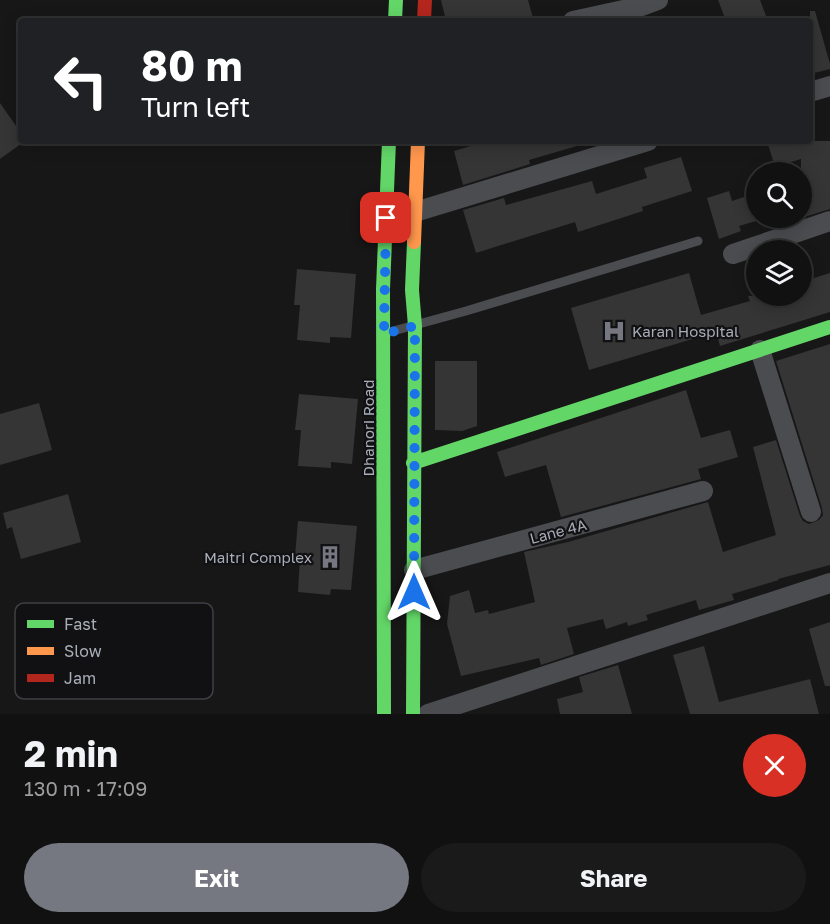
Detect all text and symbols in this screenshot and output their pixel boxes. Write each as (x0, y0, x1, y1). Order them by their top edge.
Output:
text: 80 m (141, 40, 242, 90)
icon: left (42, 42, 120, 120)
text: Turn left (141, 91, 250, 123)
map controls (746, 162, 812, 306)
button: search (746, 162, 812, 228)
pin (360, 192, 411, 243)
icon: arrive (369, 201, 402, 234)
button: layers (746, 240, 812, 306)
hospital icon: Karan Hospital (601, 318, 627, 344)
place label: Karan Hospital (632, 322, 739, 340)
street label: Dhanori Road (359, 380, 377, 476)
street label: Lane 4A (528, 515, 588, 547)
building icon: Maitri Complex (317, 544, 343, 570)
place label: Maitri Complex (204, 548, 312, 566)
position arrow (382, 560, 446, 624)
legend (15, 603, 213, 699)
text: Fast (64, 614, 97, 634)
text: Slow (64, 641, 102, 661)
text: Jam (64, 668, 96, 688)
text: 2 min (24, 732, 118, 775)
button: close (743, 734, 806, 797)
text: 130 m · 17:09 (24, 776, 147, 800)
button: Exit (24, 843, 409, 912)
button: Share (421, 843, 806, 912)

